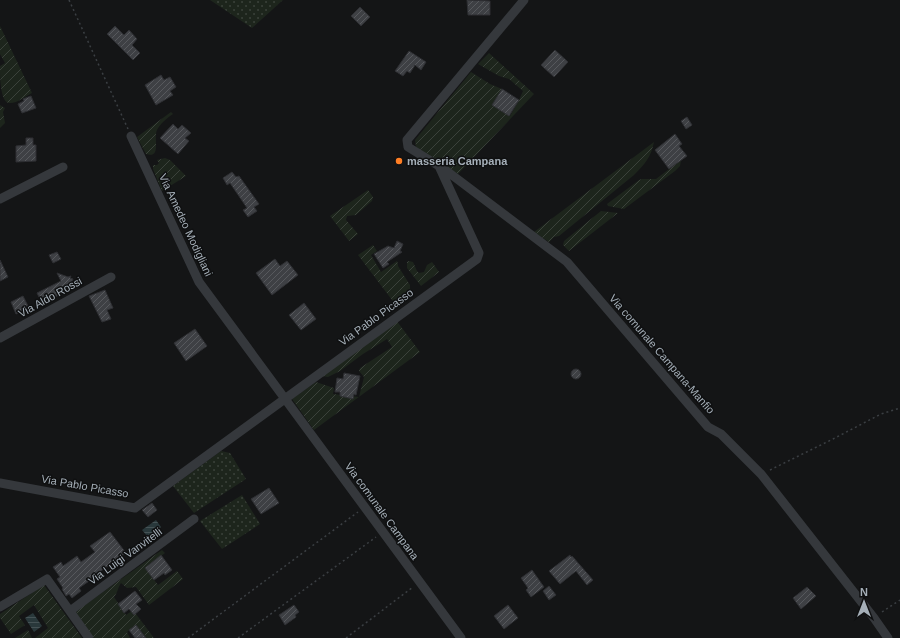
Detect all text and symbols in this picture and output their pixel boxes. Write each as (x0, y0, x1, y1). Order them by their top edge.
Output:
place label: masseria Campana (407, 155, 508, 167)
marker: masseria Campana (394, 156, 404, 166)
street label: Via Amedeo Modigliani (157, 172, 215, 278)
street label: Via Aldo Rossi (16, 275, 84, 319)
street label: Via Pablo Picasso (337, 286, 415, 348)
street label: Via comunale Campana-Manfio (607, 292, 717, 416)
street label: Via comunale Campana (343, 460, 422, 563)
street label: Via Pablo Picasso (40, 472, 130, 500)
street label: Via Luigi Vanvitelli (86, 525, 164, 587)
north arrow (844, 582, 884, 622)
text: N (860, 586, 868, 598)

